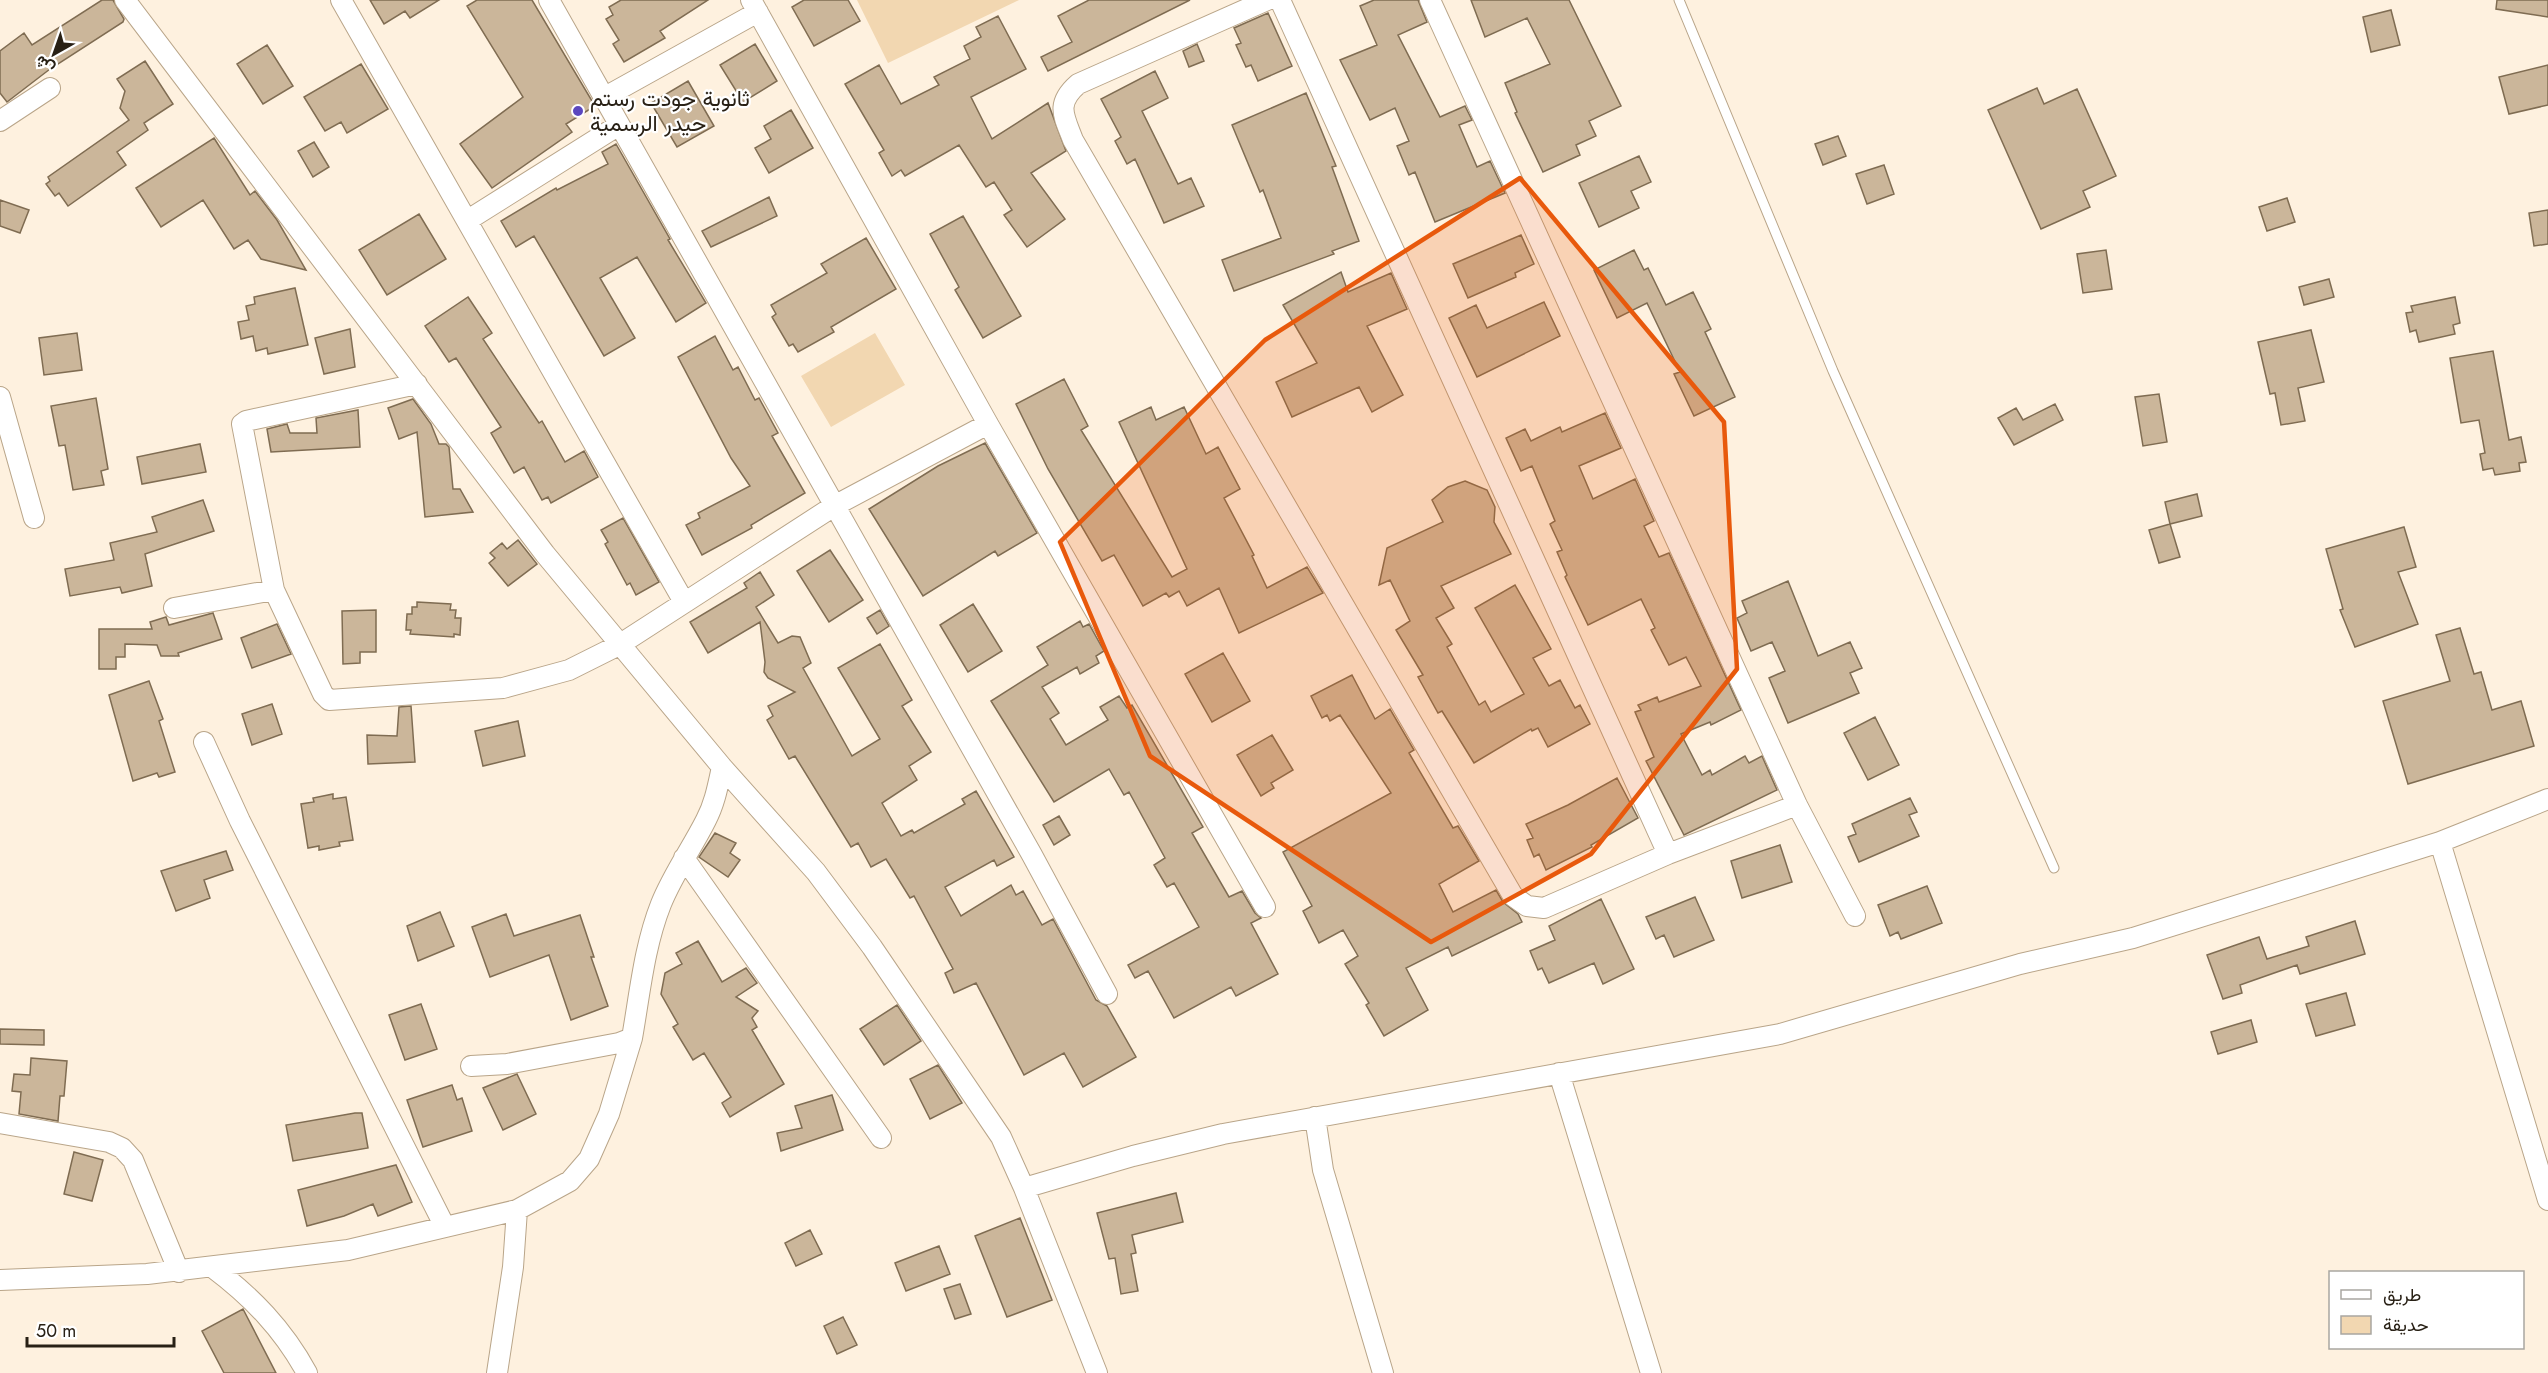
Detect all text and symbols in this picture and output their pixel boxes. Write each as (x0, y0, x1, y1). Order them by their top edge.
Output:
north arrow (24, 24, 84, 84)
text: ش (30, 50, 59, 80)
place label: ثانوية جودت رستم حيدر الرسمية (590, 82, 750, 139)
marker: ثانوية جودت رستم حيدر الرسمية (571, 104, 585, 118)
legend (2329, 1271, 2524, 1349)
text: طريق (2383, 1282, 2421, 1308)
scale bar (27, 1310, 174, 1348)
text: حديقة (2383, 1312, 2429, 1338)
text: 50 m (36, 1318, 76, 1344)

